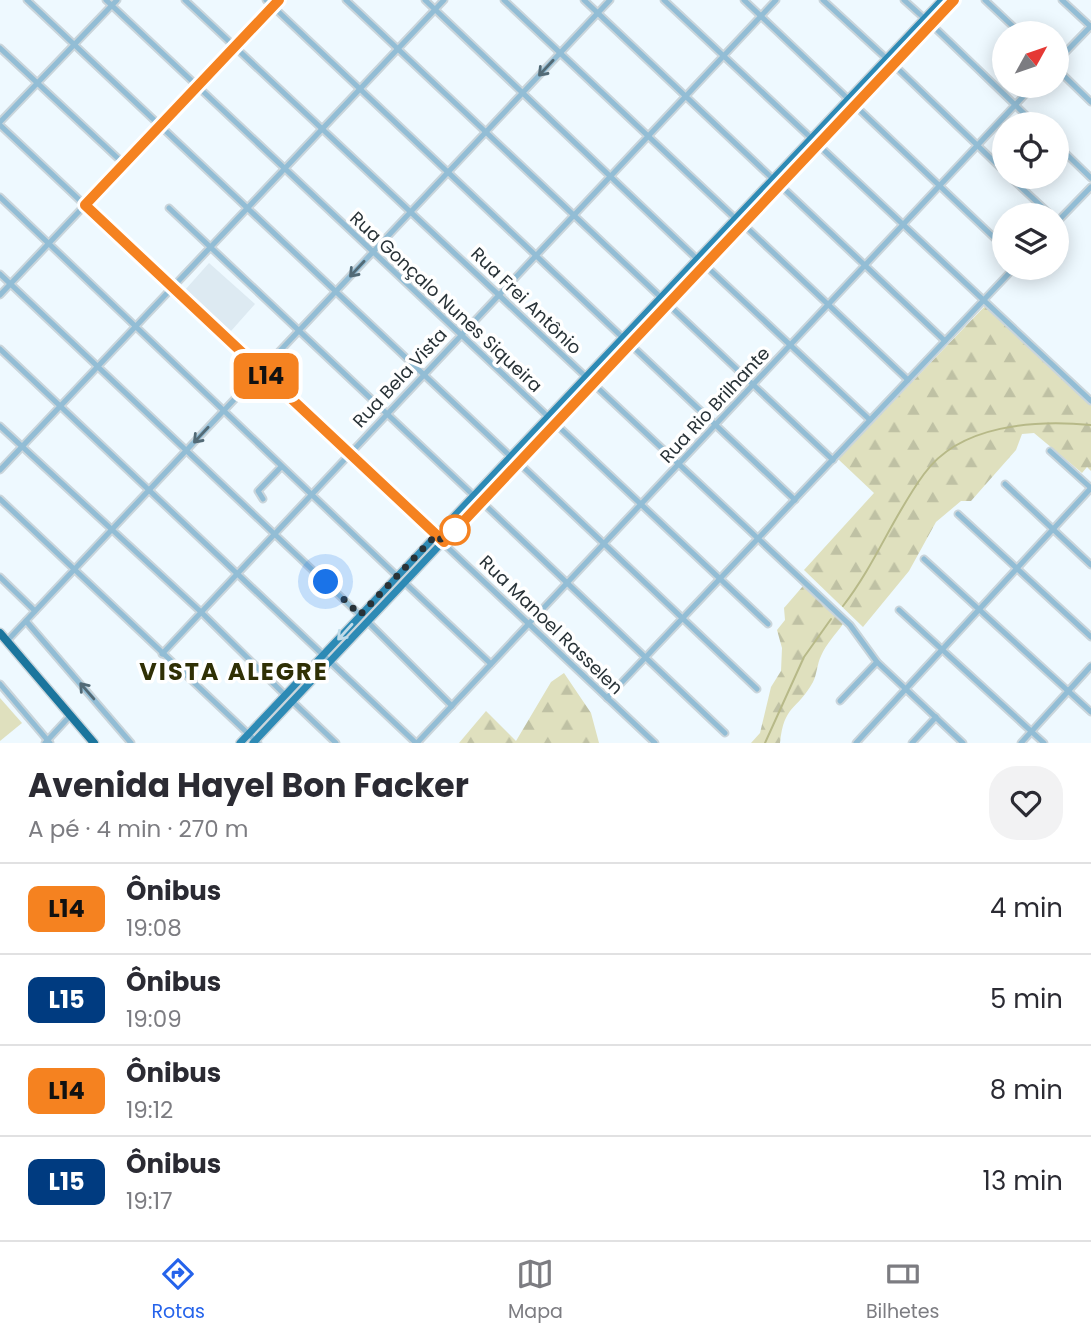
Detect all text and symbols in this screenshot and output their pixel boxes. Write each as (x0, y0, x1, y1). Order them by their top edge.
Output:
north arrow (992, 21, 1069, 98)
map controls (992, 21, 1069, 280)
one-way arrow (538, 59, 555, 76)
button: locate (992, 112, 1069, 189)
button: layers (992, 203, 1069, 280)
street label: Rua Gonçalo Nunes Siqueira (345, 206, 548, 398)
street label: Rua Frei Antônio (466, 241, 587, 360)
one-way arrow (348, 260, 365, 277)
street label: Rua Bela Vista (347, 322, 452, 433)
street label: Rua Rio Brilhante (654, 341, 775, 468)
line badge: L14 (226, 353, 306, 399)
text: L14 (248, 359, 284, 392)
one-way arrow (193, 426, 209, 444)
unlabelled marker (440, 515, 470, 545)
street label: Rua Manoel Rasselen (474, 549, 629, 700)
your location (308, 564, 343, 599)
one-way arrow (336, 623, 353, 640)
district label: VISTA ALEGRE (139, 655, 329, 688)
one-way arrow (79, 683, 95, 701)
text: Avenida Hayel Bon Facker (28, 762, 469, 809)
button: heart (989, 766, 1063, 840)
text: A pé · 4 min · 270 m (28, 813, 249, 845)
text: Ônibus (126, 873, 221, 909)
text: 4 min (990, 890, 1063, 926)
text: L14 (48, 892, 85, 925)
text: 19:08 (126, 912, 182, 944)
text: Ônibus (126, 964, 221, 1000)
text: 5 min (990, 981, 1063, 1017)
text: L15 (48, 983, 85, 1016)
text: 19:09 (126, 1003, 182, 1035)
text: Ônibus (126, 1055, 221, 1091)
text: 8 min (990, 1072, 1063, 1108)
text: L14 (48, 1074, 85, 1107)
text: 19:12 (126, 1094, 173, 1126)
text: Ônibus (126, 1146, 221, 1182)
text: 13 min (983, 1163, 1063, 1199)
text: L15 (48, 1165, 85, 1198)
text: 19:17 (126, 1185, 173, 1217)
tab: Rotas (152, 1255, 205, 1326)
tab: Mapa (508, 1255, 563, 1326)
tab: Bilhetes (866, 1255, 939, 1326)

